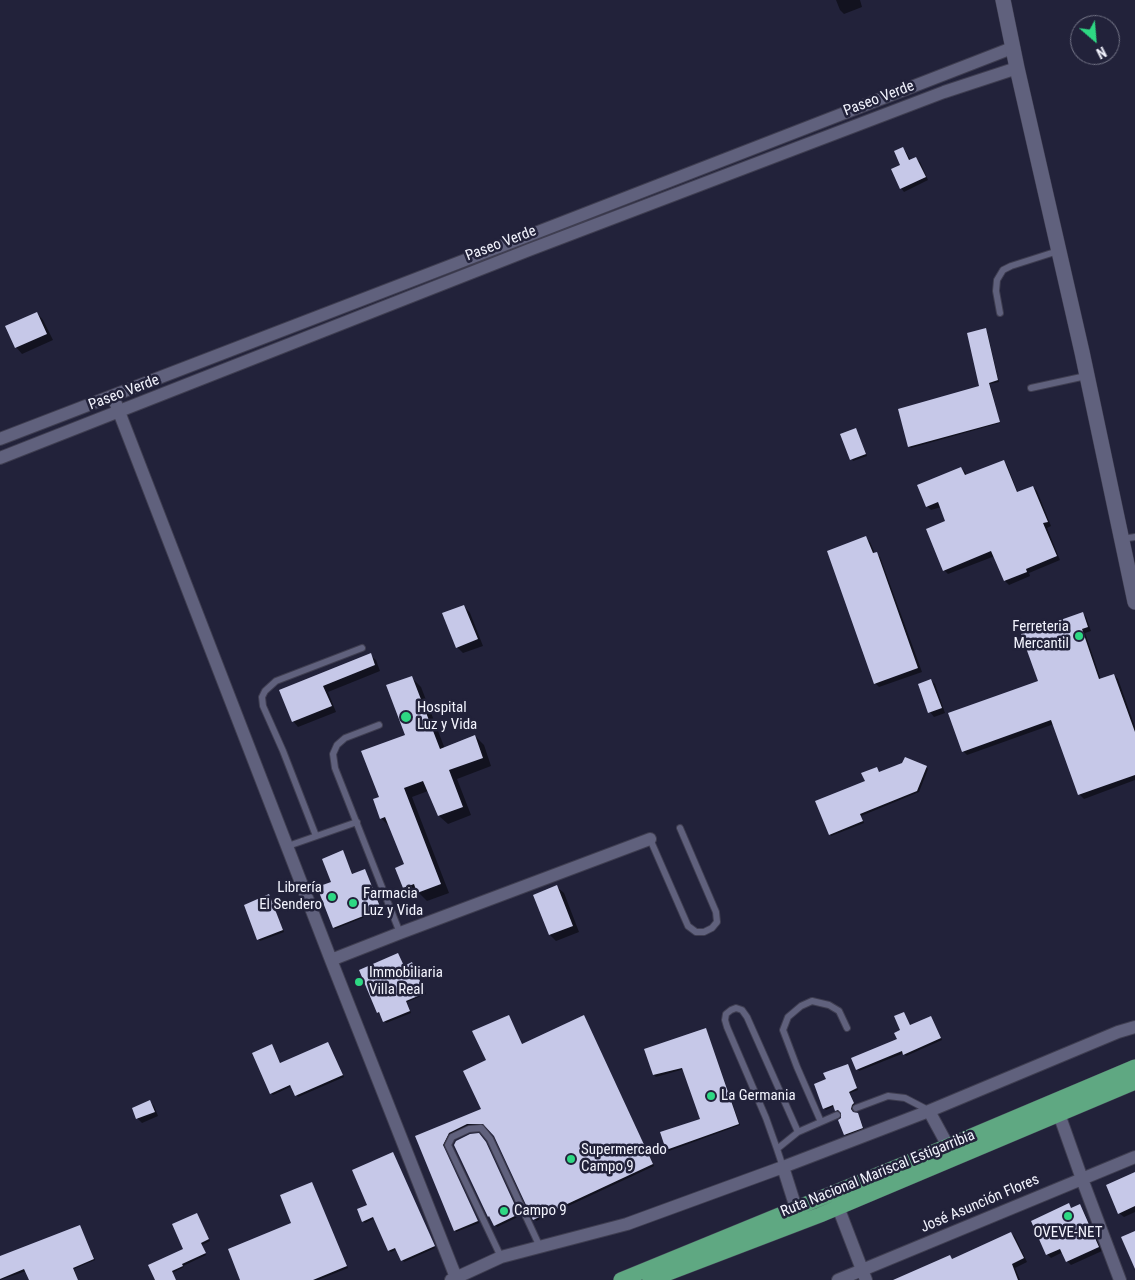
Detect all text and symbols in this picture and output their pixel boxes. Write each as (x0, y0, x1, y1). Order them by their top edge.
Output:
north arrow (1070, 15, 1120, 65)
text: N (1094, 43, 1109, 62)
street label: Paseo Verde (841, 77, 917, 121)
street label: Paseo Verde (463, 222, 539, 266)
street label: Paseo Verde (86, 371, 162, 415)
place label: Ferreteria Mercantil (1012, 618, 1069, 653)
marker: Ferreteria Mercantil (1073, 630, 1085, 642)
place label: Hospital Luz y Vida (417, 699, 477, 734)
marker: Hospital Luz y Vida (399, 710, 413, 724)
place label: Librería El Sendero (259, 879, 322, 914)
place label: Farmacia Luz y Vida (363, 885, 423, 920)
marker: Librería El Sendero (326, 891, 338, 903)
marker: Farmacia Luz y Vida (347, 897, 359, 909)
place label: Immobiliaria Villa Real (369, 964, 443, 999)
marker: Immobiliaria Villa Real (353, 976, 365, 988)
place label: La Germania (721, 1087, 796, 1105)
marker: La Germania (705, 1090, 717, 1102)
street label: Ruta Nacional Mariscal Estigarribia (778, 1127, 978, 1221)
place label: Supermercado Campo 9 (581, 1141, 667, 1176)
marker: Supermercado Campo 9 (565, 1153, 577, 1165)
street label: José Asunción Flores (918, 1171, 1042, 1237)
place label: Campo 9 (514, 1202, 567, 1220)
marker: Campo 9 (498, 1205, 510, 1217)
marker: OVEVE-NET (1062, 1210, 1074, 1222)
place label: OVEVE-NET (1033, 1224, 1103, 1242)

